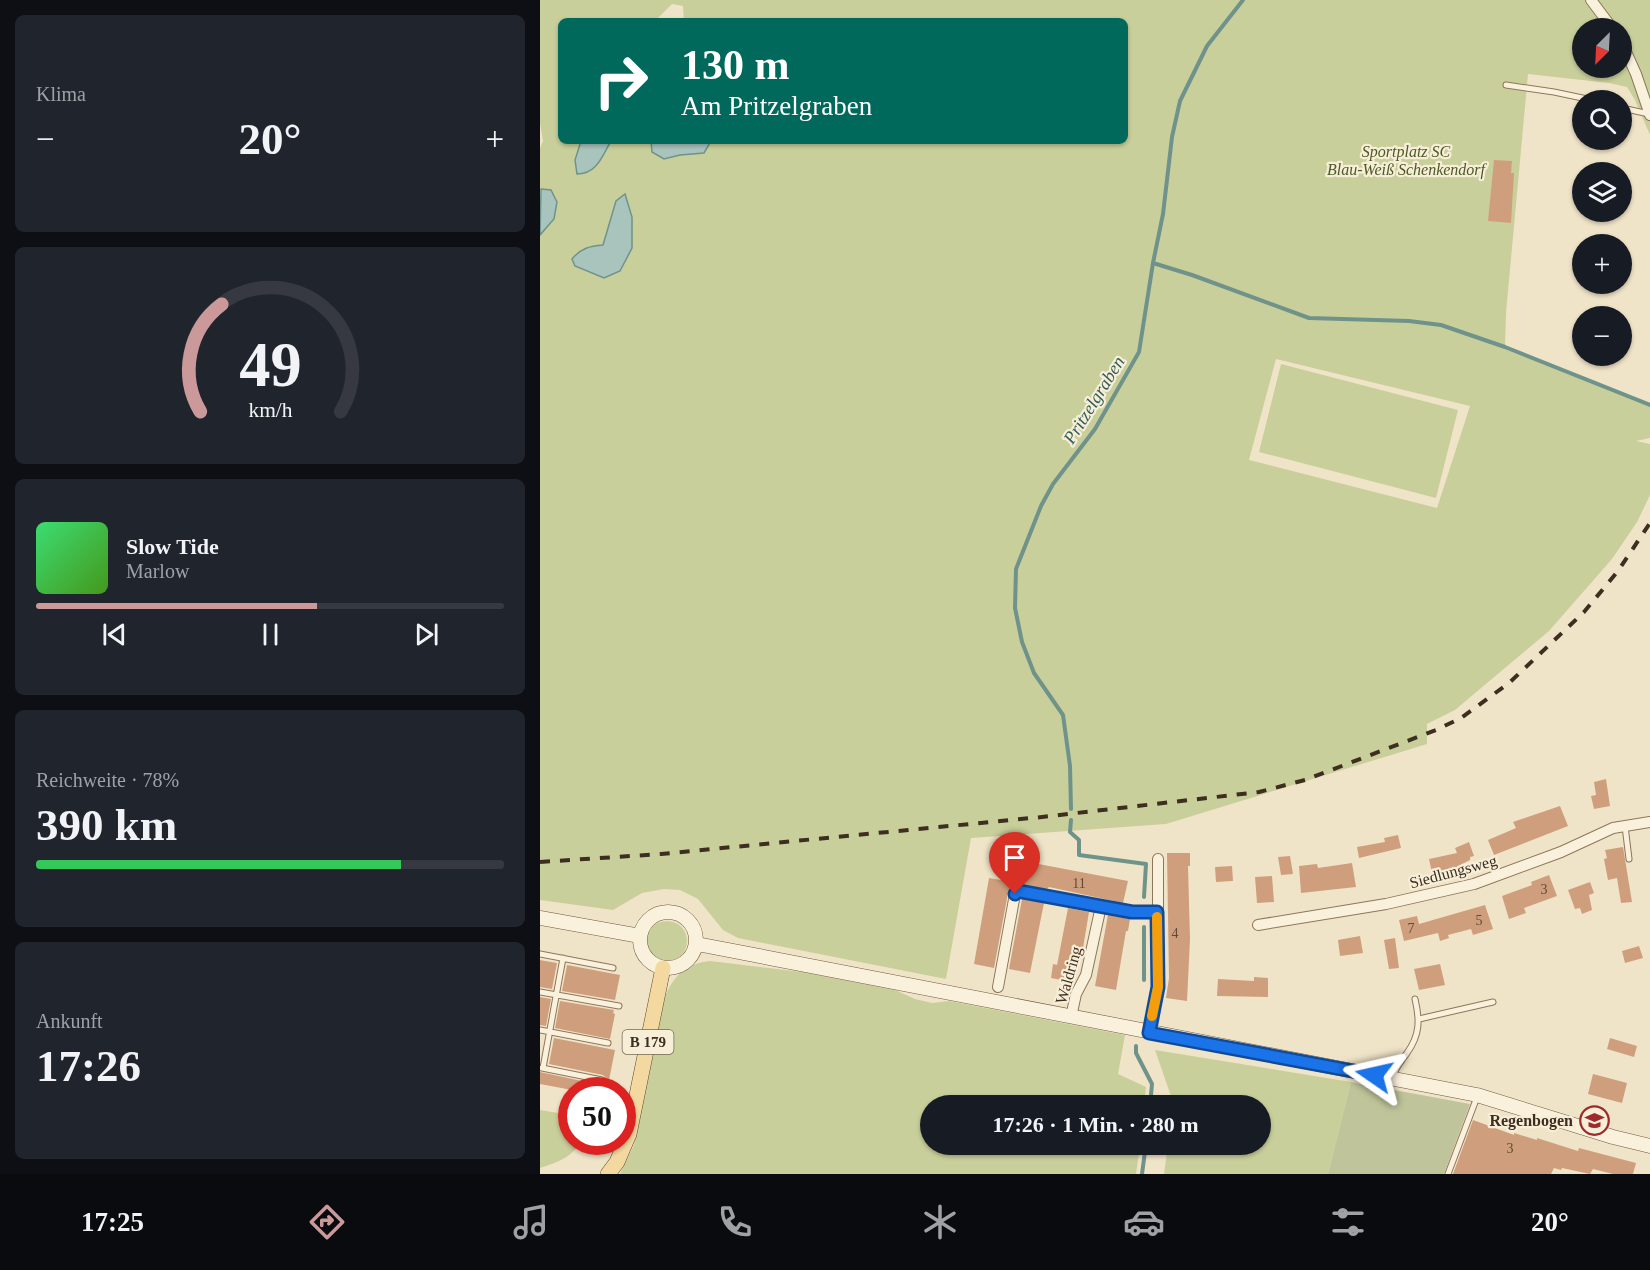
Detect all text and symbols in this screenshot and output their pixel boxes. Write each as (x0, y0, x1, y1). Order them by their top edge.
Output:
north arrow (1572, 18, 1632, 78)
map controls (1572, 18, 1632, 366)
icon: right (582, 42, 660, 120)
text: 130 m (681, 42, 790, 88)
text: Klima (36, 83, 86, 105)
button: search (1572, 90, 1632, 150)
text: Am Pritzelgraben (681, 91, 872, 121)
text: 20° (239, 114, 302, 164)
text: − (36, 121, 55, 157)
text: + (485, 121, 504, 157)
park label: Sportplatz SC Blau-Weiß Schenkendorf (1327, 143, 1488, 179)
button: layers (1572, 162, 1632, 222)
button: + (1572, 234, 1632, 294)
button: − (1572, 306, 1632, 366)
text: 49 (239, 330, 301, 399)
water label: Pritzelgraben (1059, 353, 1129, 448)
text: km/h (248, 399, 292, 423)
text: Slow Tide (126, 534, 219, 559)
text: Marlow (126, 560, 189, 582)
icon: previous (98, 618, 131, 651)
icon: pause (254, 618, 287, 651)
icon: next (410, 618, 443, 651)
text: Reichweite · 78% (36, 769, 179, 791)
text: 390 km (36, 800, 177, 850)
pin (989, 832, 1040, 894)
icon: arrive (998, 841, 1031, 874)
street label: Siedlungsweg (1408, 852, 1499, 892)
house number: 11 (1072, 876, 1086, 891)
house number: 3 (1541, 882, 1548, 897)
house number: 5 (1476, 913, 1483, 928)
house number: 7 (1408, 921, 1415, 936)
house number: 4 (1172, 926, 1179, 941)
street label: Waldring (1052, 944, 1086, 1006)
text: Ankunft (36, 1010, 103, 1032)
road number: B 179 (622, 1030, 674, 1054)
text: 17:26 (36, 1041, 141, 1091)
position arrow (1342, 1043, 1406, 1107)
speed limit sign: 50 (558, 1077, 636, 1155)
school or university icon: Regenbogen (1578, 1104, 1610, 1136)
text: 17:26 · 1 Min. · 280 m (993, 1112, 1198, 1137)
place label: Regenbogen (1489, 1112, 1573, 1130)
house number: 3 (1507, 1141, 1514, 1156)
icon: directions (306, 1201, 348, 1243)
icon: music (510, 1201, 552, 1243)
icon: phone (714, 1201, 756, 1243)
icon: climate (919, 1201, 961, 1243)
icon: car (1123, 1201, 1165, 1243)
icon: filters (1327, 1201, 1369, 1243)
text: 17:25 (81, 1207, 144, 1237)
text: 20° (1531, 1207, 1569, 1237)

